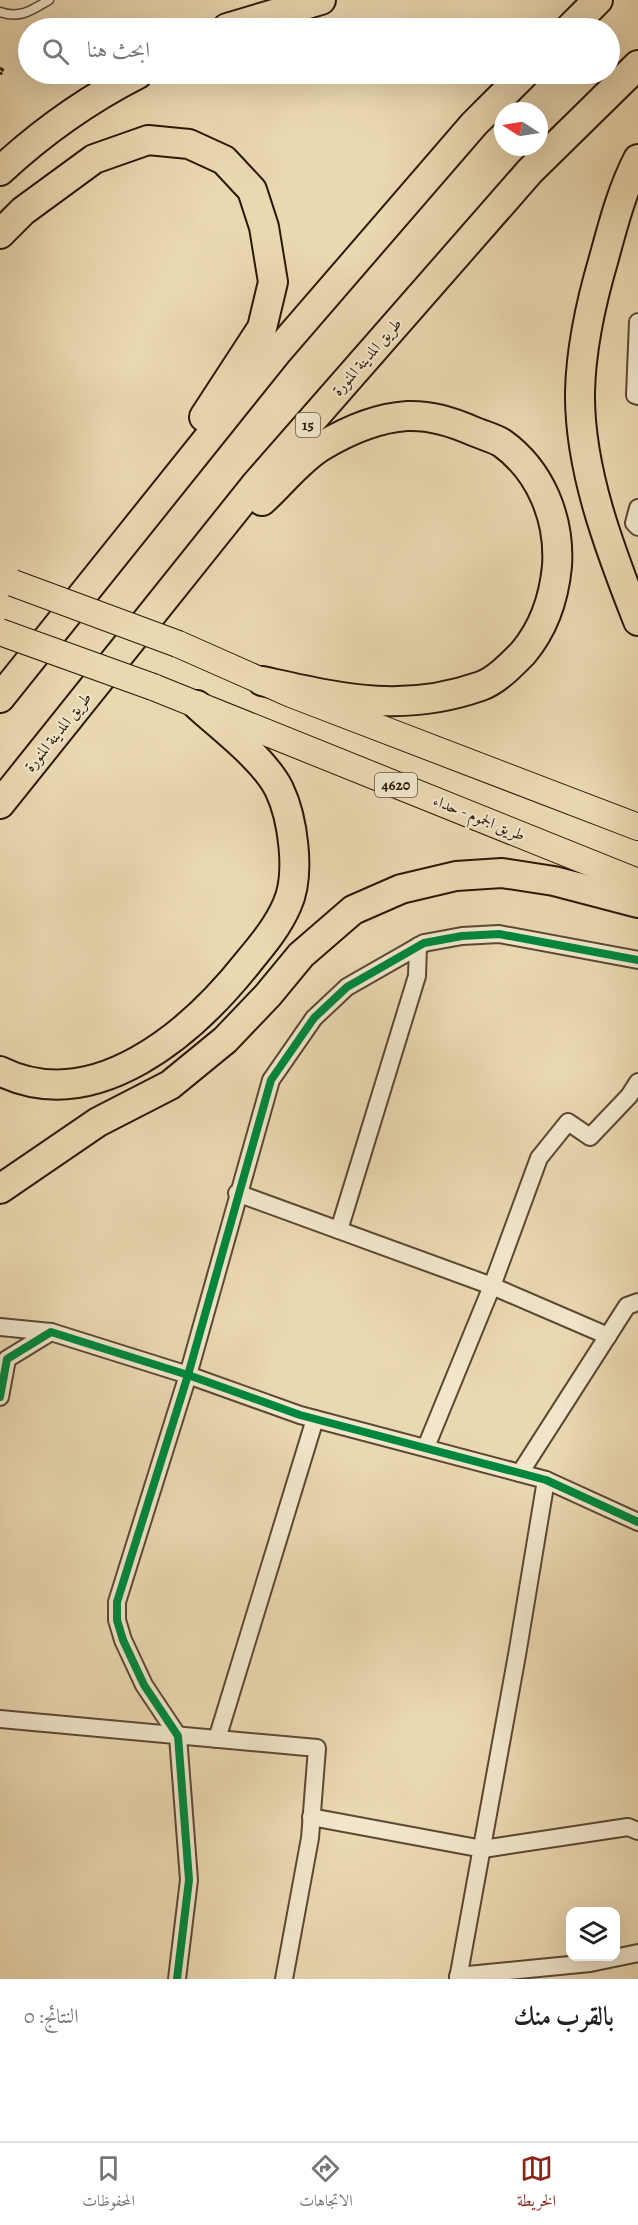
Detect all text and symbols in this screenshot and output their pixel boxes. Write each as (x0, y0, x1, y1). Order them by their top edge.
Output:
search box (18, 18, 620, 84)
icon: search (39, 35, 72, 68)
text: ابحث هنا (87, 35, 150, 65)
north arrow (494, 102, 548, 156)
street label: طريق المدينة المنورة (327, 313, 407, 401)
road number: 15 (296, 413, 320, 437)
street label: طريق المدينة المنورة (19, 688, 97, 776)
road number: 4620 (375, 773, 417, 797)
street label: طريق الجموم - حداء (429, 790, 528, 849)
map controls (566, 1907, 620, 1961)
button: layers (566, 1907, 620, 1961)
text: بالقرب منك (513, 1999, 614, 2034)
text: النتائج: 0 (24, 2003, 79, 2030)
tab: المحفوظات (82, 2152, 135, 2216)
tab: الاتجاهات (299, 2152, 353, 2216)
tab: الخريطة (517, 2152, 556, 2216)

